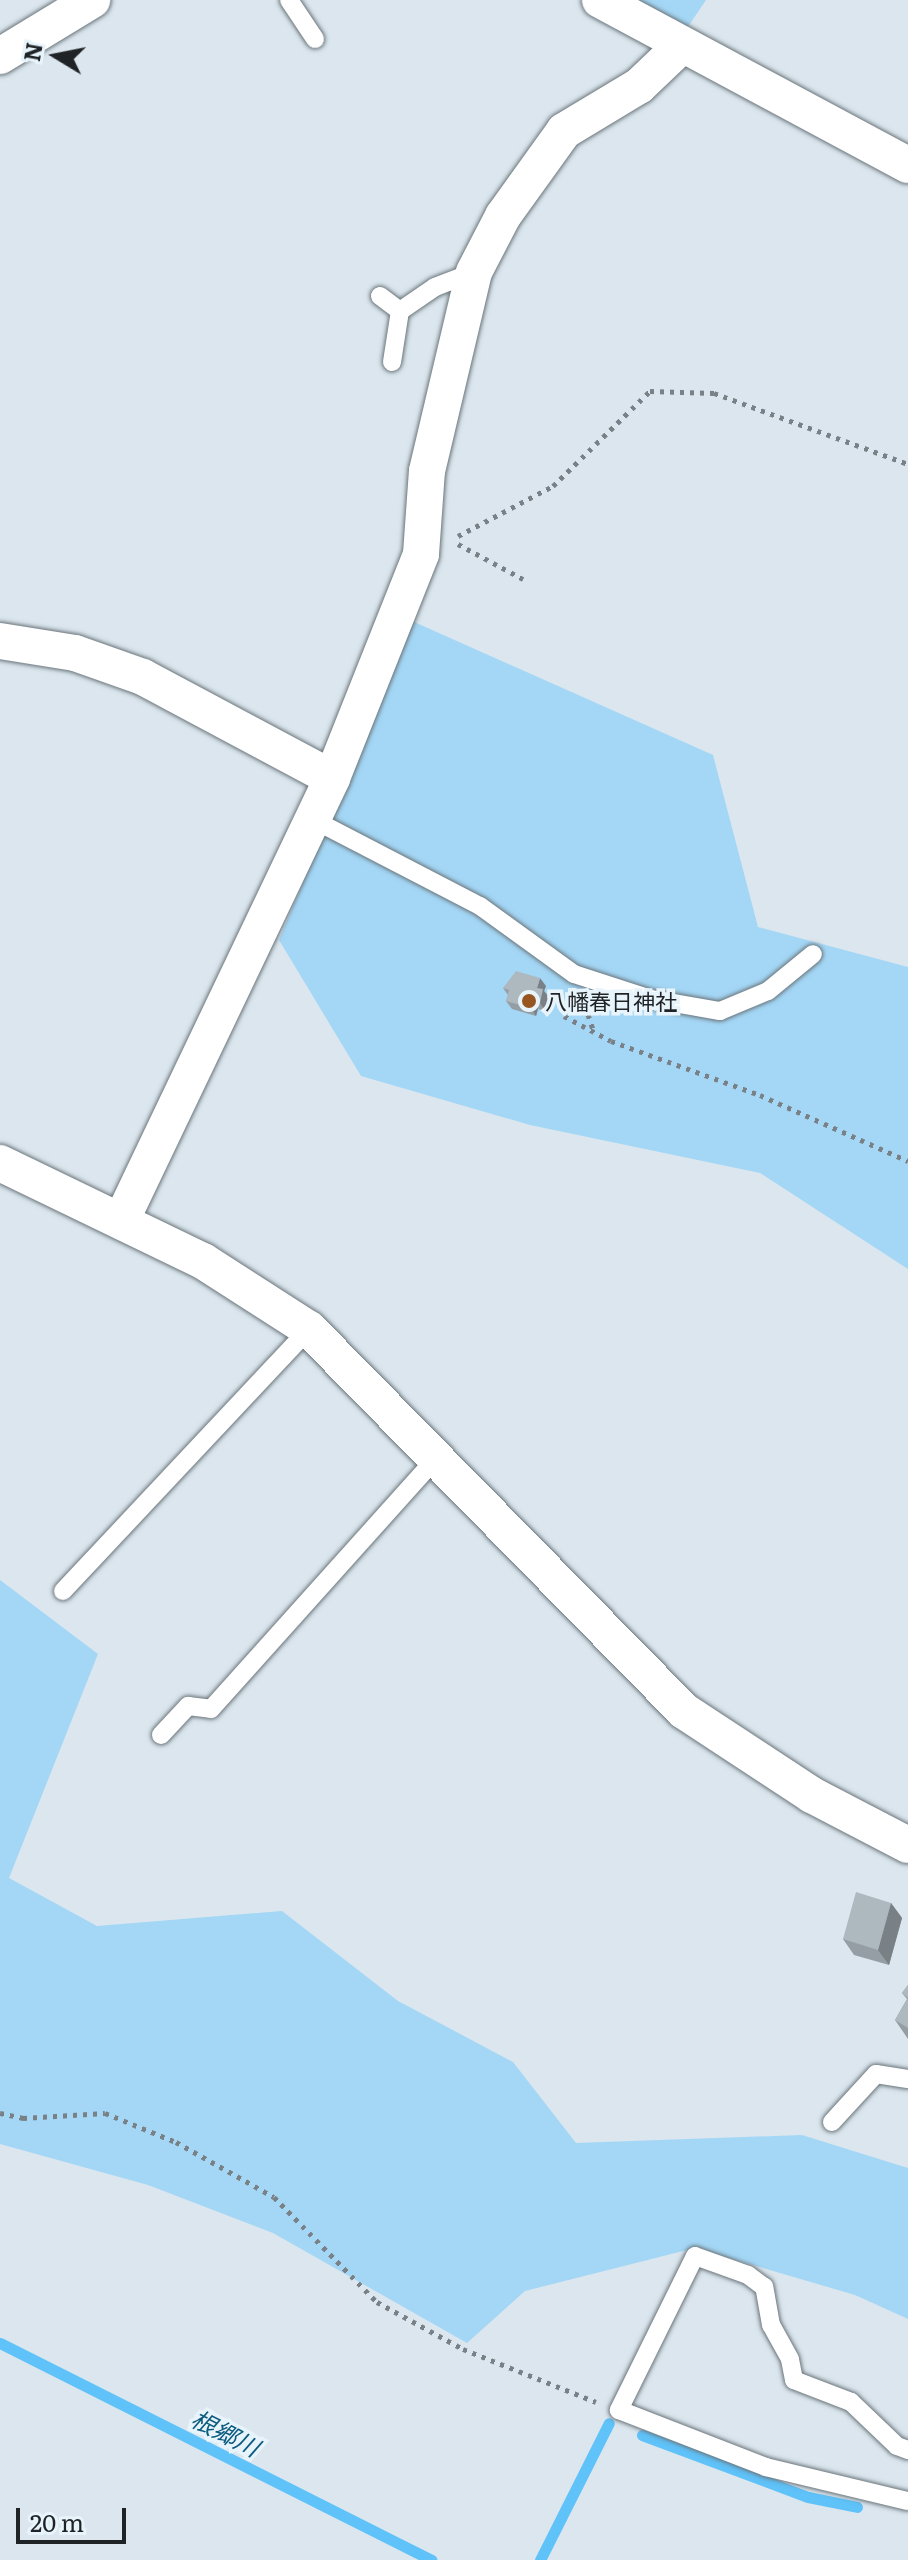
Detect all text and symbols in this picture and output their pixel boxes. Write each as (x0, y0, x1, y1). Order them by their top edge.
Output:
north arrow (16, 16, 96, 96)
text: N (14, 40, 50, 64)
place label: 八幡春日神社 (545, 988, 677, 1014)
marker: 八幡春日神社 (520, 992, 538, 1010)
water label: 根郷川 (187, 2403, 265, 2461)
scale bar (20, 2492, 130, 2542)
text: 20 m (30, 2504, 84, 2539)

